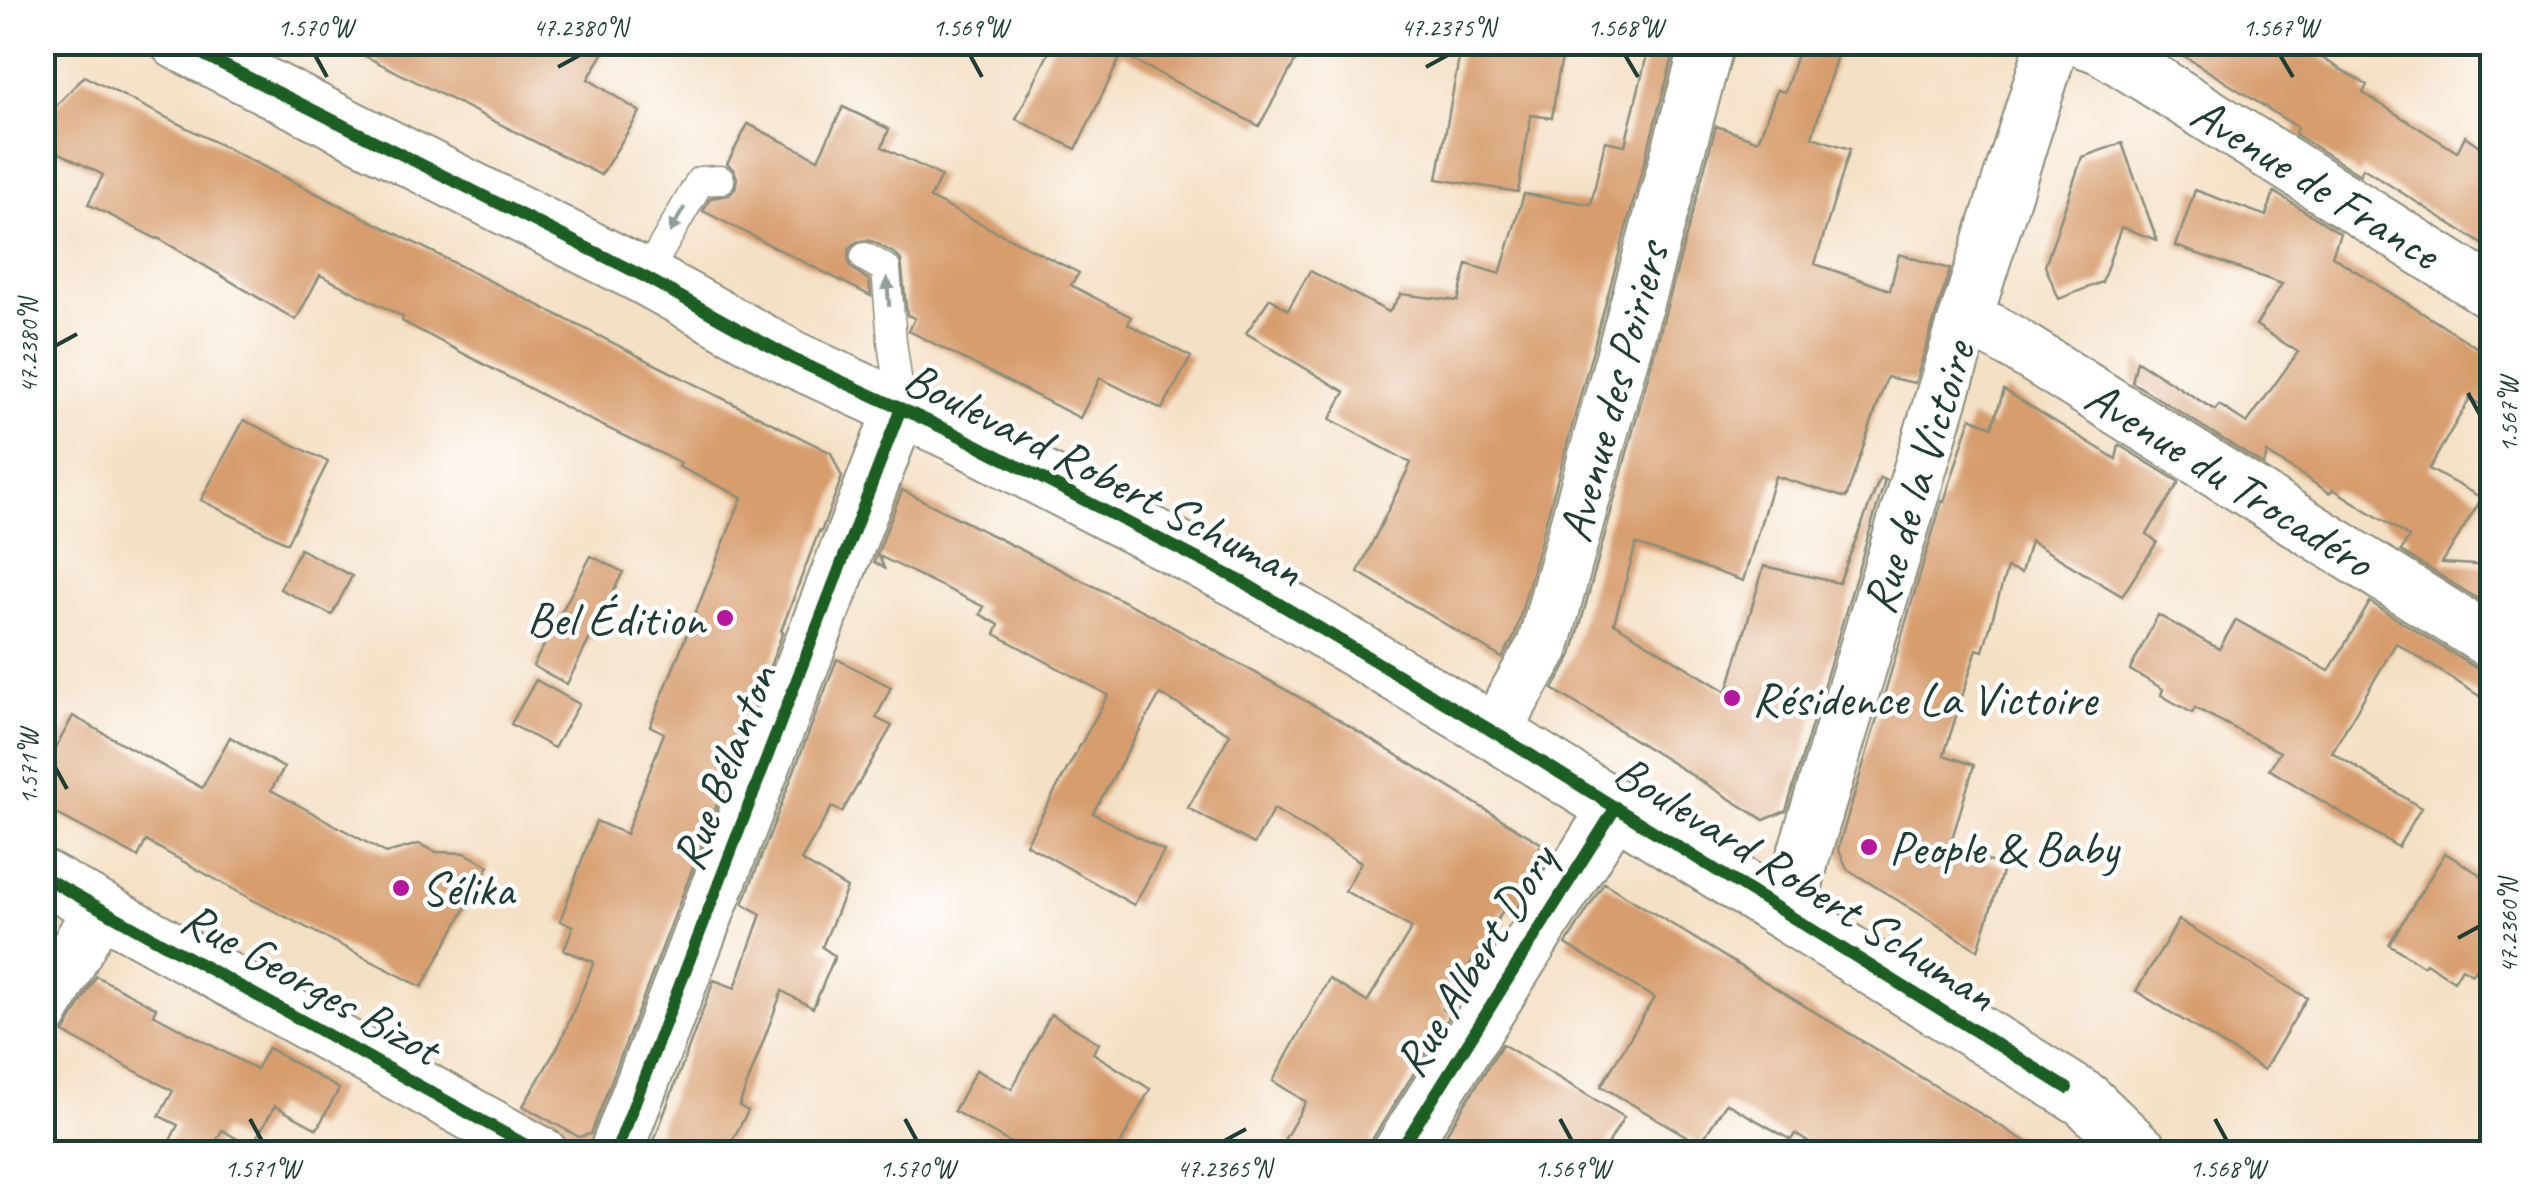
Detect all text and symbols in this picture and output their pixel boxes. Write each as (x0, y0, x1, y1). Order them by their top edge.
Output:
text: 1.570°W (277, 12, 357, 44)
text: 47.2380°N (533, 12, 631, 44)
text: 1.569°W (932, 12, 1012, 44)
text: 47.2375°N (1401, 12, 1499, 44)
text: 1.568°W (1587, 12, 1667, 44)
text: 1.567°W (2242, 12, 2322, 44)
street label: Avenue de France (2180, 83, 2453, 285)
one-way arrow (669, 206, 686, 235)
street label: Avenue des Poiriers (1544, 232, 1683, 548)
one-way arrow (879, 275, 895, 307)
text: 47.2380°N (13, 295, 45, 393)
street label: Rue de la Victoire (1848, 331, 1989, 621)
street label: Boulevard Robert Schuman (894, 348, 1313, 600)
street label: Avenue du Trocadéro (2075, 367, 2387, 593)
text: 1.567°W (2493, 373, 2525, 453)
place label: Bel Édition (527, 589, 707, 649)
marker: Bel Édition (714, 607, 736, 629)
street label: Rue Bélanton (657, 655, 791, 878)
place label: Résidence La Victoire (1752, 669, 2100, 729)
marker: Résidence La Victoire (1721, 687, 1743, 709)
text: 1.571°W (13, 725, 45, 805)
street label: Boulevard Robert Schuman (1603, 741, 2008, 1025)
place label: People & Baby (1889, 818, 2122, 878)
street label: Rue Albert Dory (1380, 831, 1572, 1087)
marker: People & Baby (1858, 836, 1880, 858)
place label: Sélika (421, 859, 517, 919)
text: 47.2360°N (2493, 875, 2525, 973)
marker: Sélika (390, 877, 412, 899)
street label: Rue Georges Bizot (171, 887, 454, 1080)
text: 1.571°W (224, 1153, 304, 1185)
text: 1.570°W (879, 1153, 959, 1185)
text: 47.2365°N (1177, 1153, 1275, 1185)
text: 1.569°W (1534, 1153, 1614, 1185)
text: 1.568°W (2189, 1153, 2269, 1185)

